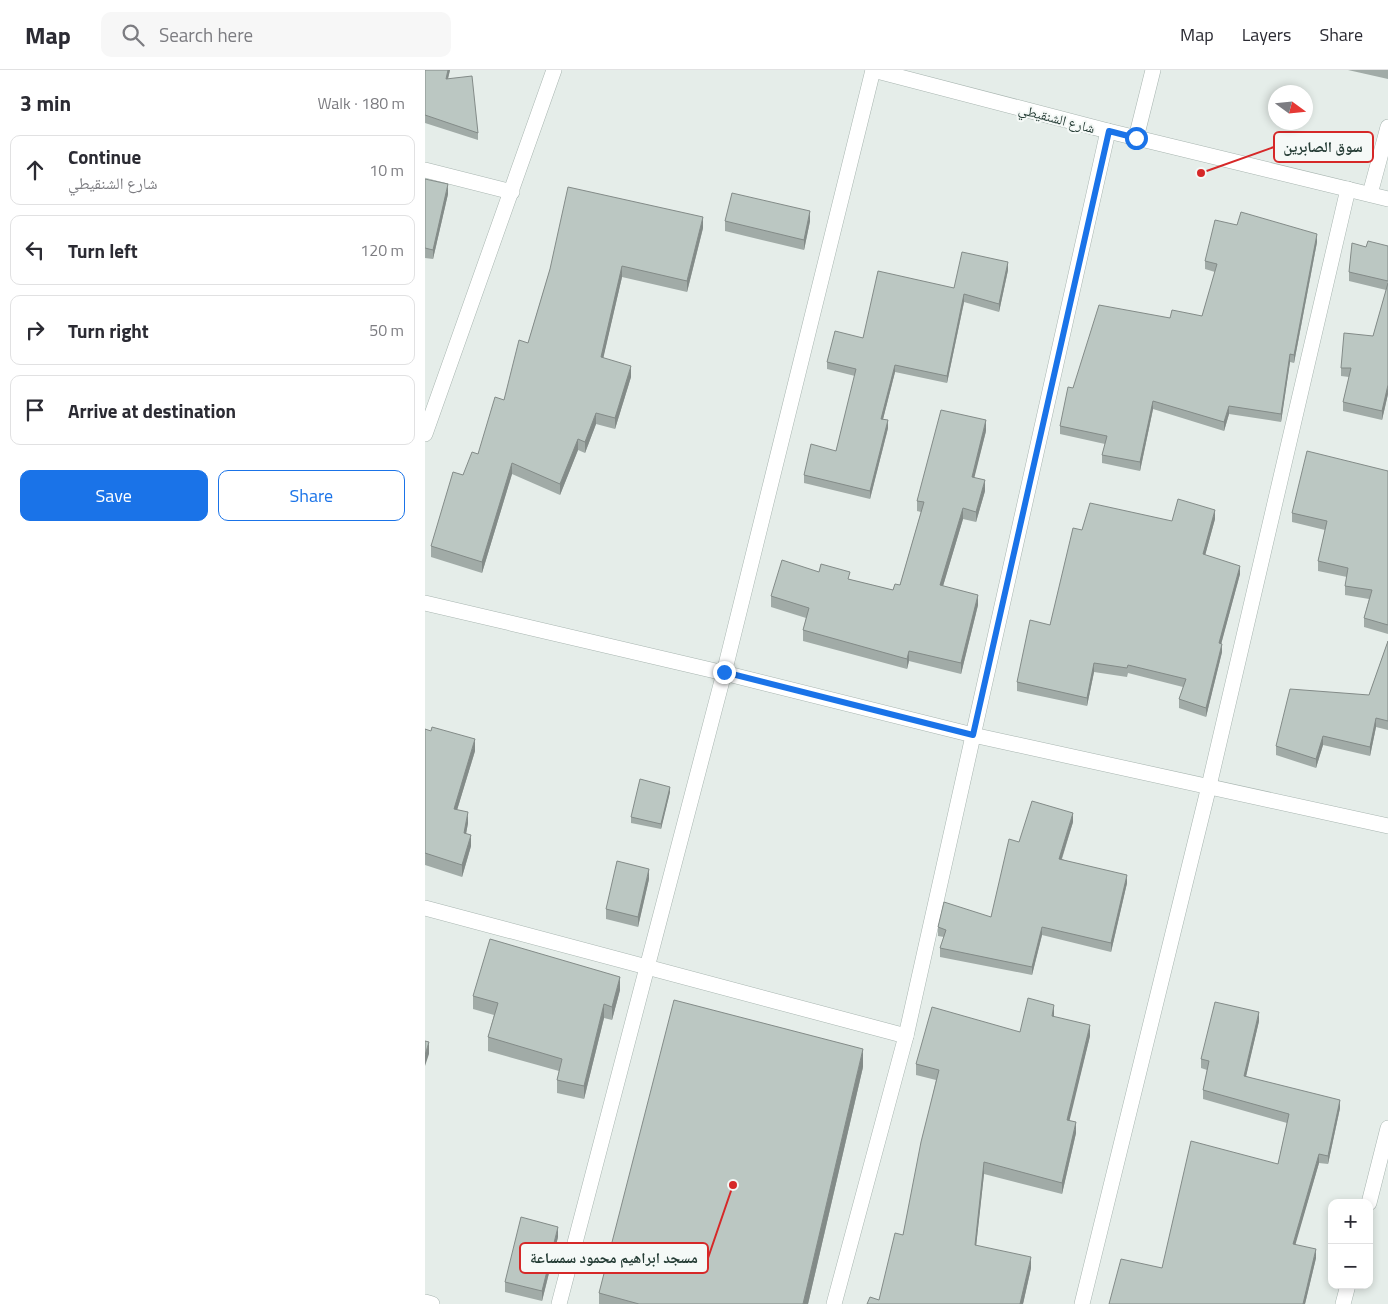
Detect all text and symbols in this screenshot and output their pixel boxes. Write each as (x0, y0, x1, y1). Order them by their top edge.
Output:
search box (101, 12, 451, 57)
text: Map (25, 17, 71, 53)
text: Search here (159, 20, 253, 49)
icon: search (119, 21, 147, 49)
text: Map (1180, 21, 1214, 48)
text: Layers (1242, 21, 1291, 48)
text: Share (1319, 21, 1363, 48)
north arrow (1268, 85, 1313, 130)
text: 3 min (20, 87, 71, 119)
text: Walk · 180 m (317, 91, 405, 115)
street label: شارع الشنقيطي (1016, 98, 1098, 140)
route start (1125, 127, 1148, 150)
callout: سوق الصابرين (1274, 132, 1373, 162)
text: سوق الصابرين (1283, 135, 1363, 158)
text: Continue (68, 142, 141, 171)
icon: ahead (21, 156, 49, 184)
text: 10 m (369, 158, 404, 182)
text: شارع الشنقيطي (68, 171, 157, 195)
icon: left (21, 236, 49, 264)
text: Turn left (68, 236, 138, 265)
text: 120 m (360, 238, 404, 262)
icon: right (21, 316, 49, 344)
text: Turn right (68, 316, 149, 345)
text: 50 m (369, 318, 404, 342)
icon: arrive (21, 396, 49, 424)
text: Arrive at destination (68, 396, 236, 425)
button: Save (20, 470, 208, 521)
button: Share (218, 470, 405, 521)
route end (713, 661, 736, 684)
map controls (1328, 1199, 1373, 1289)
button: + (1328, 1199, 1373, 1244)
callout: مسجد ابراهيم محمود سمساعة (520, 1243, 708, 1273)
button: − (1328, 1244, 1373, 1289)
text: مسجد ابراهيم محمود سمساعة (530, 1246, 698, 1269)

